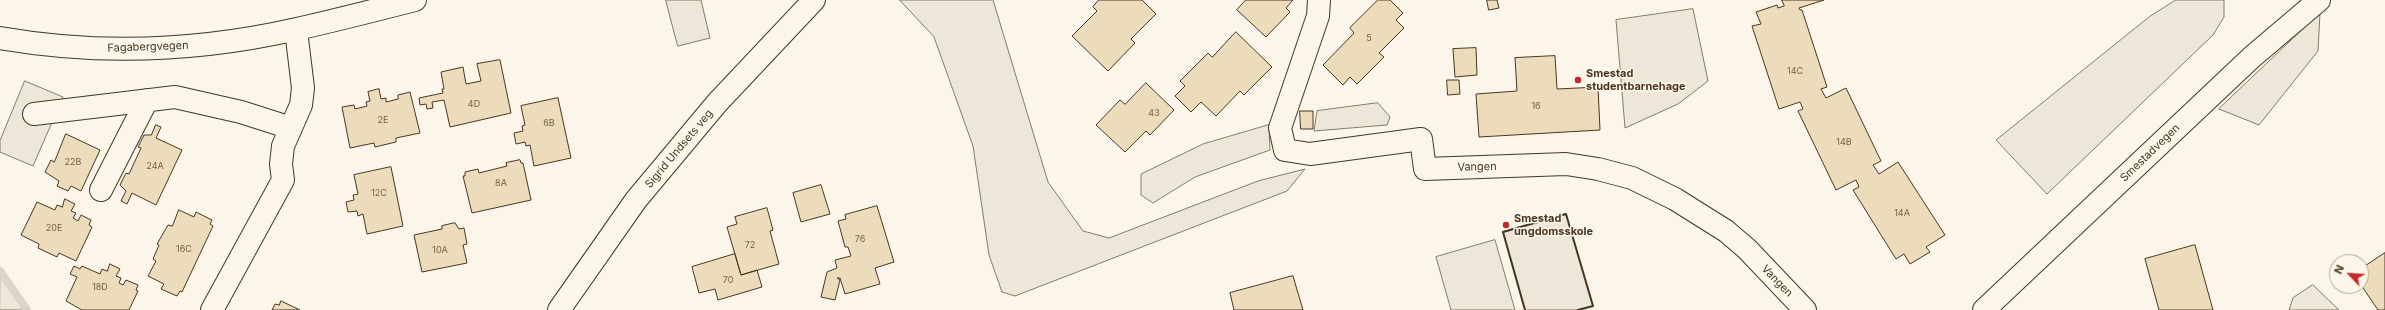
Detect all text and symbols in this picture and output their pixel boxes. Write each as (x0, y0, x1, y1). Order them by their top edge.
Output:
house number: 5 (1366, 33, 1372, 43)
street label: Fagabergvegen (107, 39, 189, 55)
house number: 14C (1787, 66, 1803, 76)
place label: Smestad studentbarnehage (1586, 67, 1686, 93)
marker: Smestad studentbarnehage (1573, 75, 1583, 85)
house number: 4D (468, 99, 480, 109)
house number: 16 (1531, 101, 1541, 111)
street label: Sigrid Undsets veg (642, 107, 716, 191)
house number: 43 (1148, 108, 1160, 118)
house number: 2E (378, 115, 388, 125)
house number: 6B (543, 118, 555, 128)
street label: Smestadvegen (2118, 121, 2182, 185)
house number: 14B (1836, 137, 1852, 147)
house number: 22B (65, 157, 81, 167)
street label: Vangen (1457, 160, 1497, 174)
house number: 24A (146, 161, 164, 171)
house number: 8A (495, 178, 507, 188)
house number: 12C (371, 188, 387, 198)
house number: 14A (1894, 208, 1910, 218)
place label: Smestad ungdomsskole (1514, 212, 1593, 238)
marker: Smestad ungdomsskole (1501, 220, 1511, 230)
house number: 20E (46, 223, 62, 233)
house number: 76 (855, 234, 865, 244)
house number: 72 (745, 240, 755, 250)
house number: 16C (176, 244, 192, 254)
house number: 10A (432, 245, 448, 255)
north arrow (2329, 254, 2369, 294)
street label: Vangen (1759, 262, 1795, 300)
text: N (2331, 263, 2347, 276)
house number: 70 (723, 275, 733, 285)
house number: 18D (92, 282, 108, 292)

